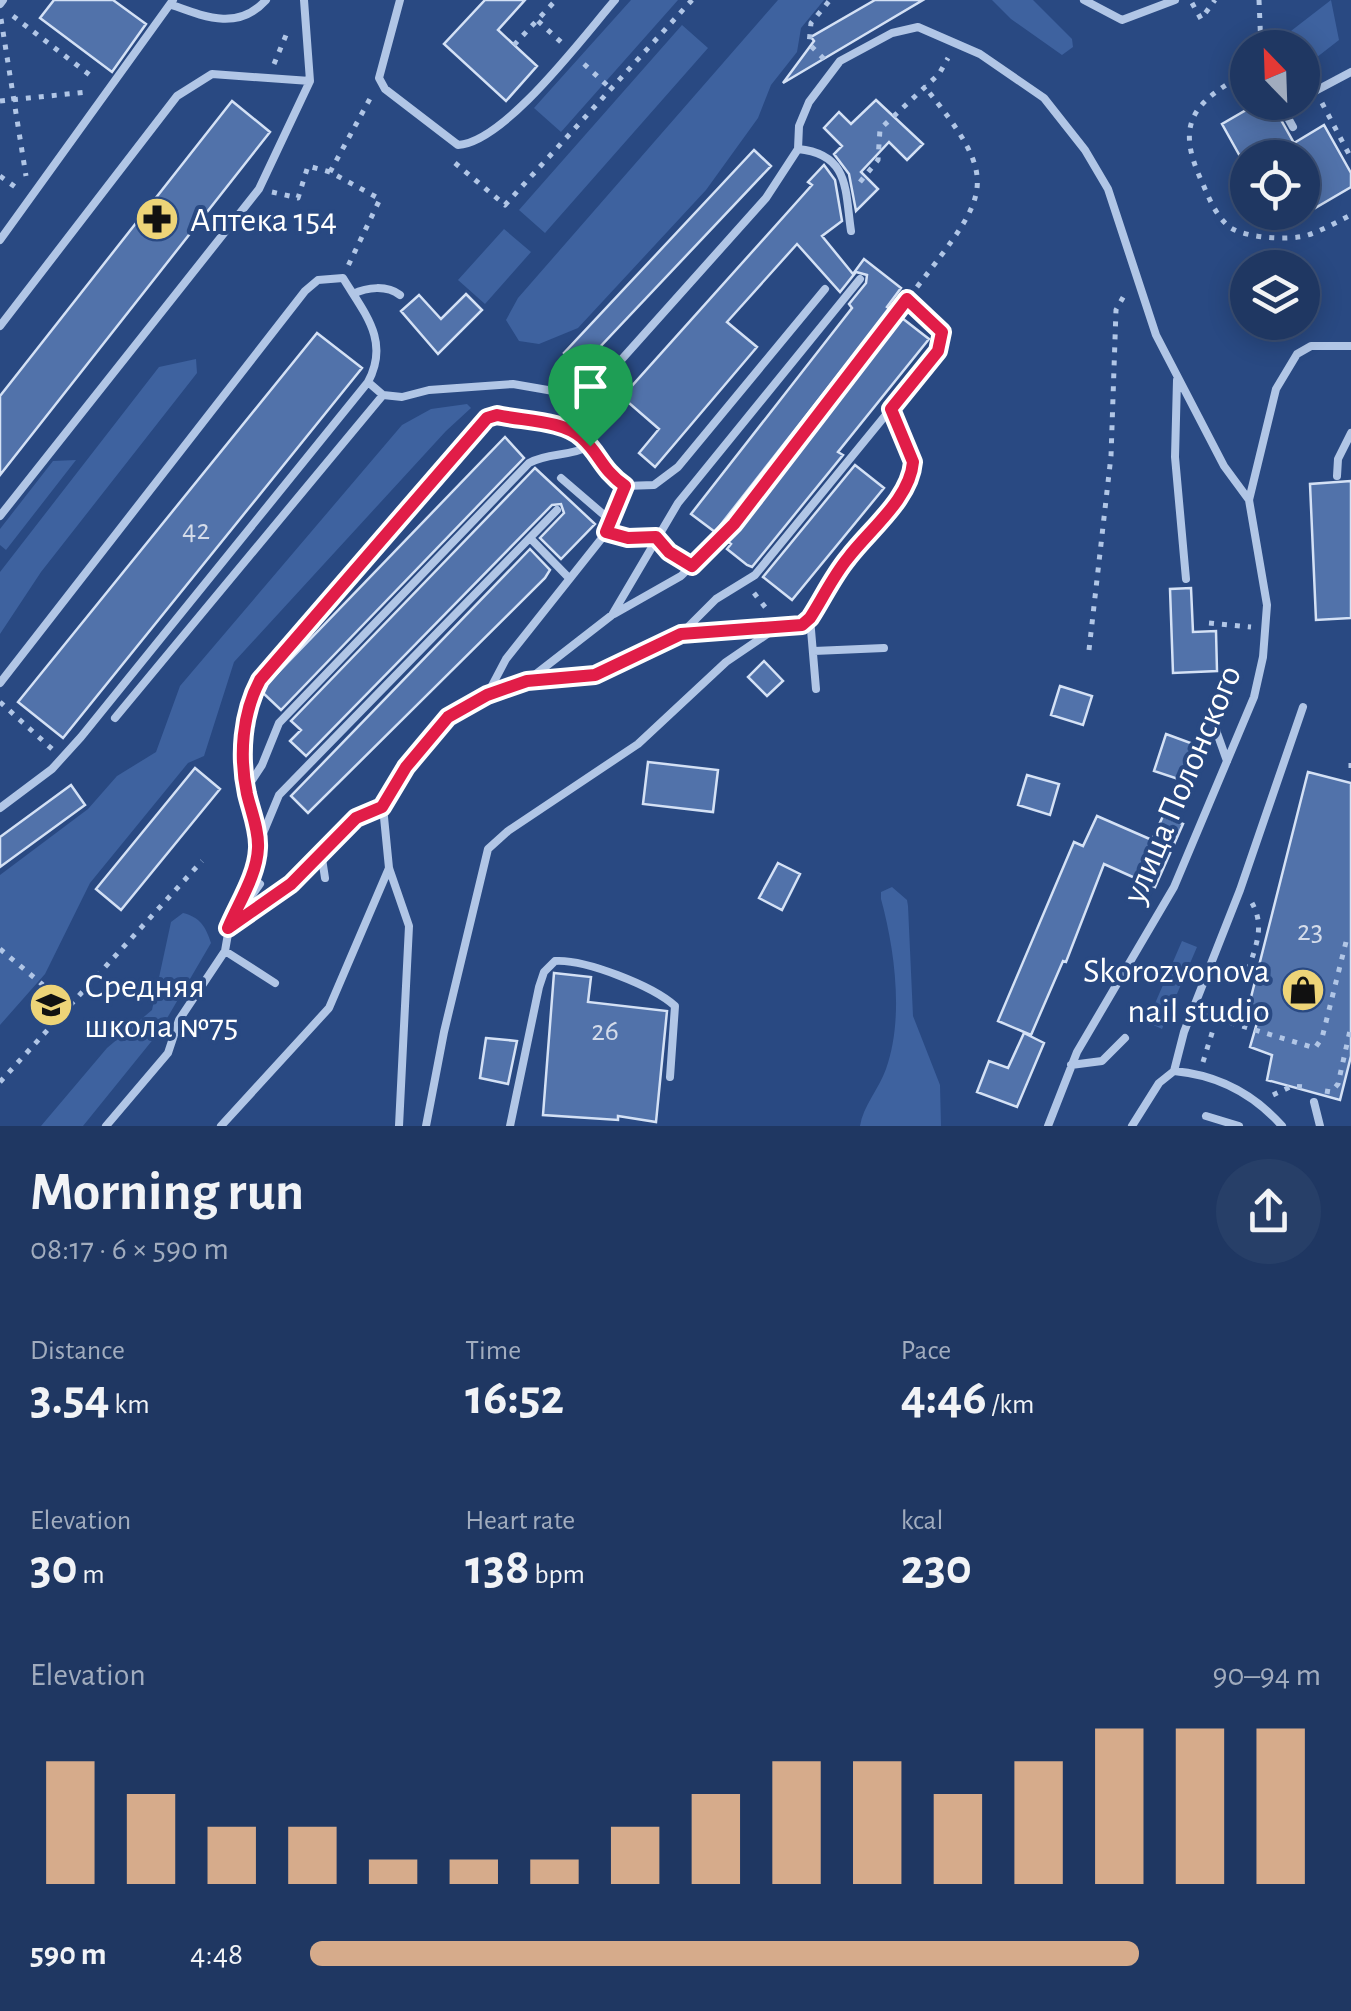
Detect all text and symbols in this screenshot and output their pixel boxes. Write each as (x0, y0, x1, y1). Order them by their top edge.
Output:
north arrow (1230, 30, 1320, 120)
map controls (1230, 30, 1320, 340)
button: locate (1230, 140, 1320, 230)
pharmacy icon: Аптека 154 (134, 196, 180, 242)
place label: Аптека 154 (190, 203, 337, 238)
button: layers (1230, 250, 1320, 340)
pin (548, 344, 633, 447)
icon: arrive (563, 359, 618, 414)
house number: 42 (182, 515, 210, 545)
street label: улица Полонского (1116, 661, 1248, 909)
house number: 23 (1297, 916, 1323, 946)
place label: Skorozvonova nail studio (1083, 954, 1270, 1029)
shop icon: Skorozvonova nail studio (1280, 967, 1326, 1013)
place label: Средняя школа №75 (84, 969, 239, 1044)
school or university icon: Средняя школа №75 (28, 982, 74, 1028)
house number: 26 (591, 1016, 619, 1046)
button: share (1216, 1159, 1321, 1264)
text: Morning run (30, 1165, 304, 1220)
text: 08:17 · 6 × 590 m (30, 1233, 229, 1265)
text: Distance (30, 1337, 125, 1365)
text: Time (465, 1337, 521, 1365)
text: Pace (901, 1337, 951, 1365)
text: 3.54 (30, 1373, 110, 1423)
text: 16:52 (465, 1373, 564, 1423)
text: 4:46 (901, 1373, 987, 1423)
text: km (110, 1391, 150, 1419)
text: /km (987, 1391, 1034, 1419)
text: Elevation (30, 1507, 131, 1535)
text: Heart rate (465, 1507, 575, 1535)
text: kcal (901, 1507, 943, 1535)
text: 30 (30, 1543, 78, 1593)
text: 138 (465, 1543, 530, 1593)
text: 230 (901, 1543, 972, 1593)
text: m (78, 1561, 105, 1589)
text: bpm (530, 1561, 585, 1589)
text: Elevation (30, 1659, 146, 1691)
text: 90–94 m (1213, 1659, 1321, 1691)
text: 590 m (30, 1938, 107, 1970)
text: 4:48 (190, 1938, 243, 1970)

